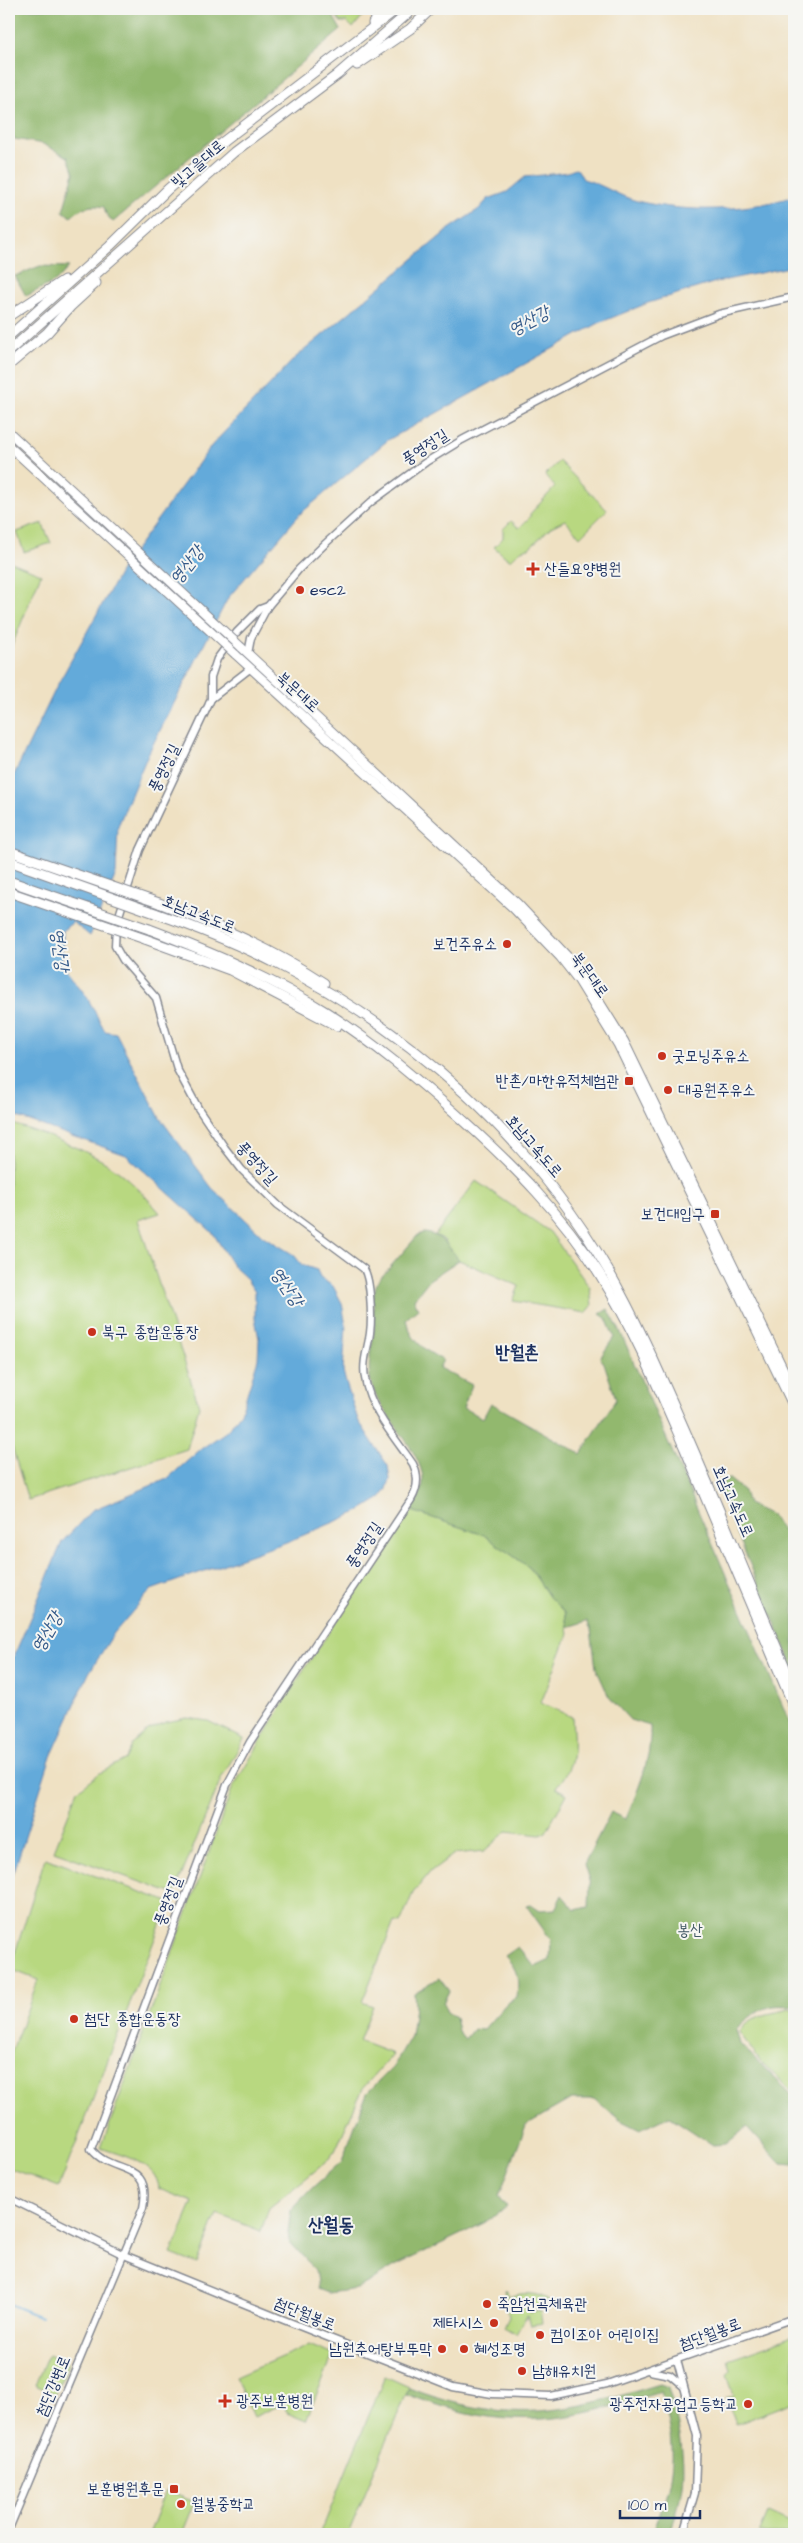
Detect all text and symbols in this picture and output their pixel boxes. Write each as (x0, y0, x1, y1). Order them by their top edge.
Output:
street label: 빛고을대로 (166, 135, 230, 193)
water label: 영산강 (504, 299, 556, 342)
street label: 풍영정길 (397, 424, 453, 470)
water label: 영산강 (164, 538, 212, 590)
place label: 산들요양병원 (544, 558, 621, 580)
marker: 산들요양병원 (526, 562, 540, 576)
place label: esc2 (310, 579, 346, 601)
marker: esc2 (294, 584, 306, 596)
street label: 북문대로 (272, 667, 324, 717)
street label: 풍영정길 (143, 740, 185, 796)
street label: 호남고속도로 (159, 889, 239, 939)
water label: 영산강 (45, 927, 76, 976)
place label: 보건주유소 (433, 933, 497, 955)
marker: 보건주유소 (501, 938, 513, 950)
street label: 북문대로 (566, 948, 614, 1002)
place label: 굿모닝주유소 (672, 1045, 749, 1067)
marker: 굿모닝주유소 (656, 1050, 668, 1062)
place label: 반촌/마한유적체험관 (496, 1070, 619, 1092)
marker: 반촌/마한유적체험관 (623, 1075, 635, 1087)
place label: 대공원주유소 (678, 1079, 755, 1101)
marker: 대공원주유소 (662, 1084, 674, 1096)
street label: 호남고속도로 (500, 1110, 568, 1182)
street label: 풍영정길 (232, 1137, 282, 1190)
place label: 보건대입구 (641, 1203, 705, 1225)
marker: 보건대입구 (709, 1208, 721, 1220)
water label: 영산강 (264, 1262, 311, 1314)
place label: 북구 종합운동장 (102, 1321, 199, 1343)
marker: 북구 종합운동장 (86, 1326, 98, 1338)
district label: 반월촌 (495, 1340, 539, 1365)
street label: 호남고속도로 (707, 1461, 759, 1541)
street label: 풍영정길 (340, 1517, 388, 1572)
water label: 영산강 (25, 1605, 70, 1657)
street label: 풍영정길 (149, 1873, 188, 1929)
park label: 봉산 (677, 1919, 703, 1941)
place label: 첨단 종합운동장 (84, 2008, 181, 2030)
marker: 첨단 종합운동장 (68, 2013, 80, 2025)
district label: 산월동 (308, 2212, 354, 2239)
street label: 첨단월봉로 (271, 2292, 339, 2336)
place label: 죽암천곡체육관 (497, 2293, 587, 2315)
marker: 죽암천곡체육관 (481, 2298, 493, 2310)
place label: 제타시스 (433, 2312, 484, 2334)
street label: 첨단월봉로 (676, 2313, 744, 2355)
marker: 제타시스 (488, 2317, 500, 2329)
place label: 컴이조아 어린이집 (550, 2324, 659, 2346)
marker: 컴이조아 어린이집 (534, 2329, 546, 2341)
place label: 남원추어탕부뚜막 (329, 2338, 432, 2360)
place label: 혜성조명 (474, 2338, 526, 2360)
marker: 남원추어탕부뚜막 (436, 2343, 448, 2355)
marker: 혜성조명 (458, 2343, 470, 2355)
street label: 첨단강변로 (30, 2352, 76, 2420)
place label: 남해유치원 (532, 2360, 596, 2382)
marker: 남해유치원 (516, 2365, 528, 2377)
place label: 광주보훈병원 (236, 2390, 313, 2412)
place label: 광주전자공업고등학교 (609, 2393, 738, 2415)
marker: 광주보훈병원 (218, 2394, 232, 2408)
marker: 광주전자공업고등학교 (742, 2398, 754, 2410)
place label: 보훈병원후문 (87, 2478, 164, 2500)
marker: 보훈병원후문 (168, 2483, 180, 2495)
scale bar (620, 2488, 700, 2520)
place label: 월봉중학교 (191, 2493, 255, 2515)
text: 100 m (628, 2495, 667, 2516)
marker: 월봉중학교 (175, 2498, 187, 2510)

